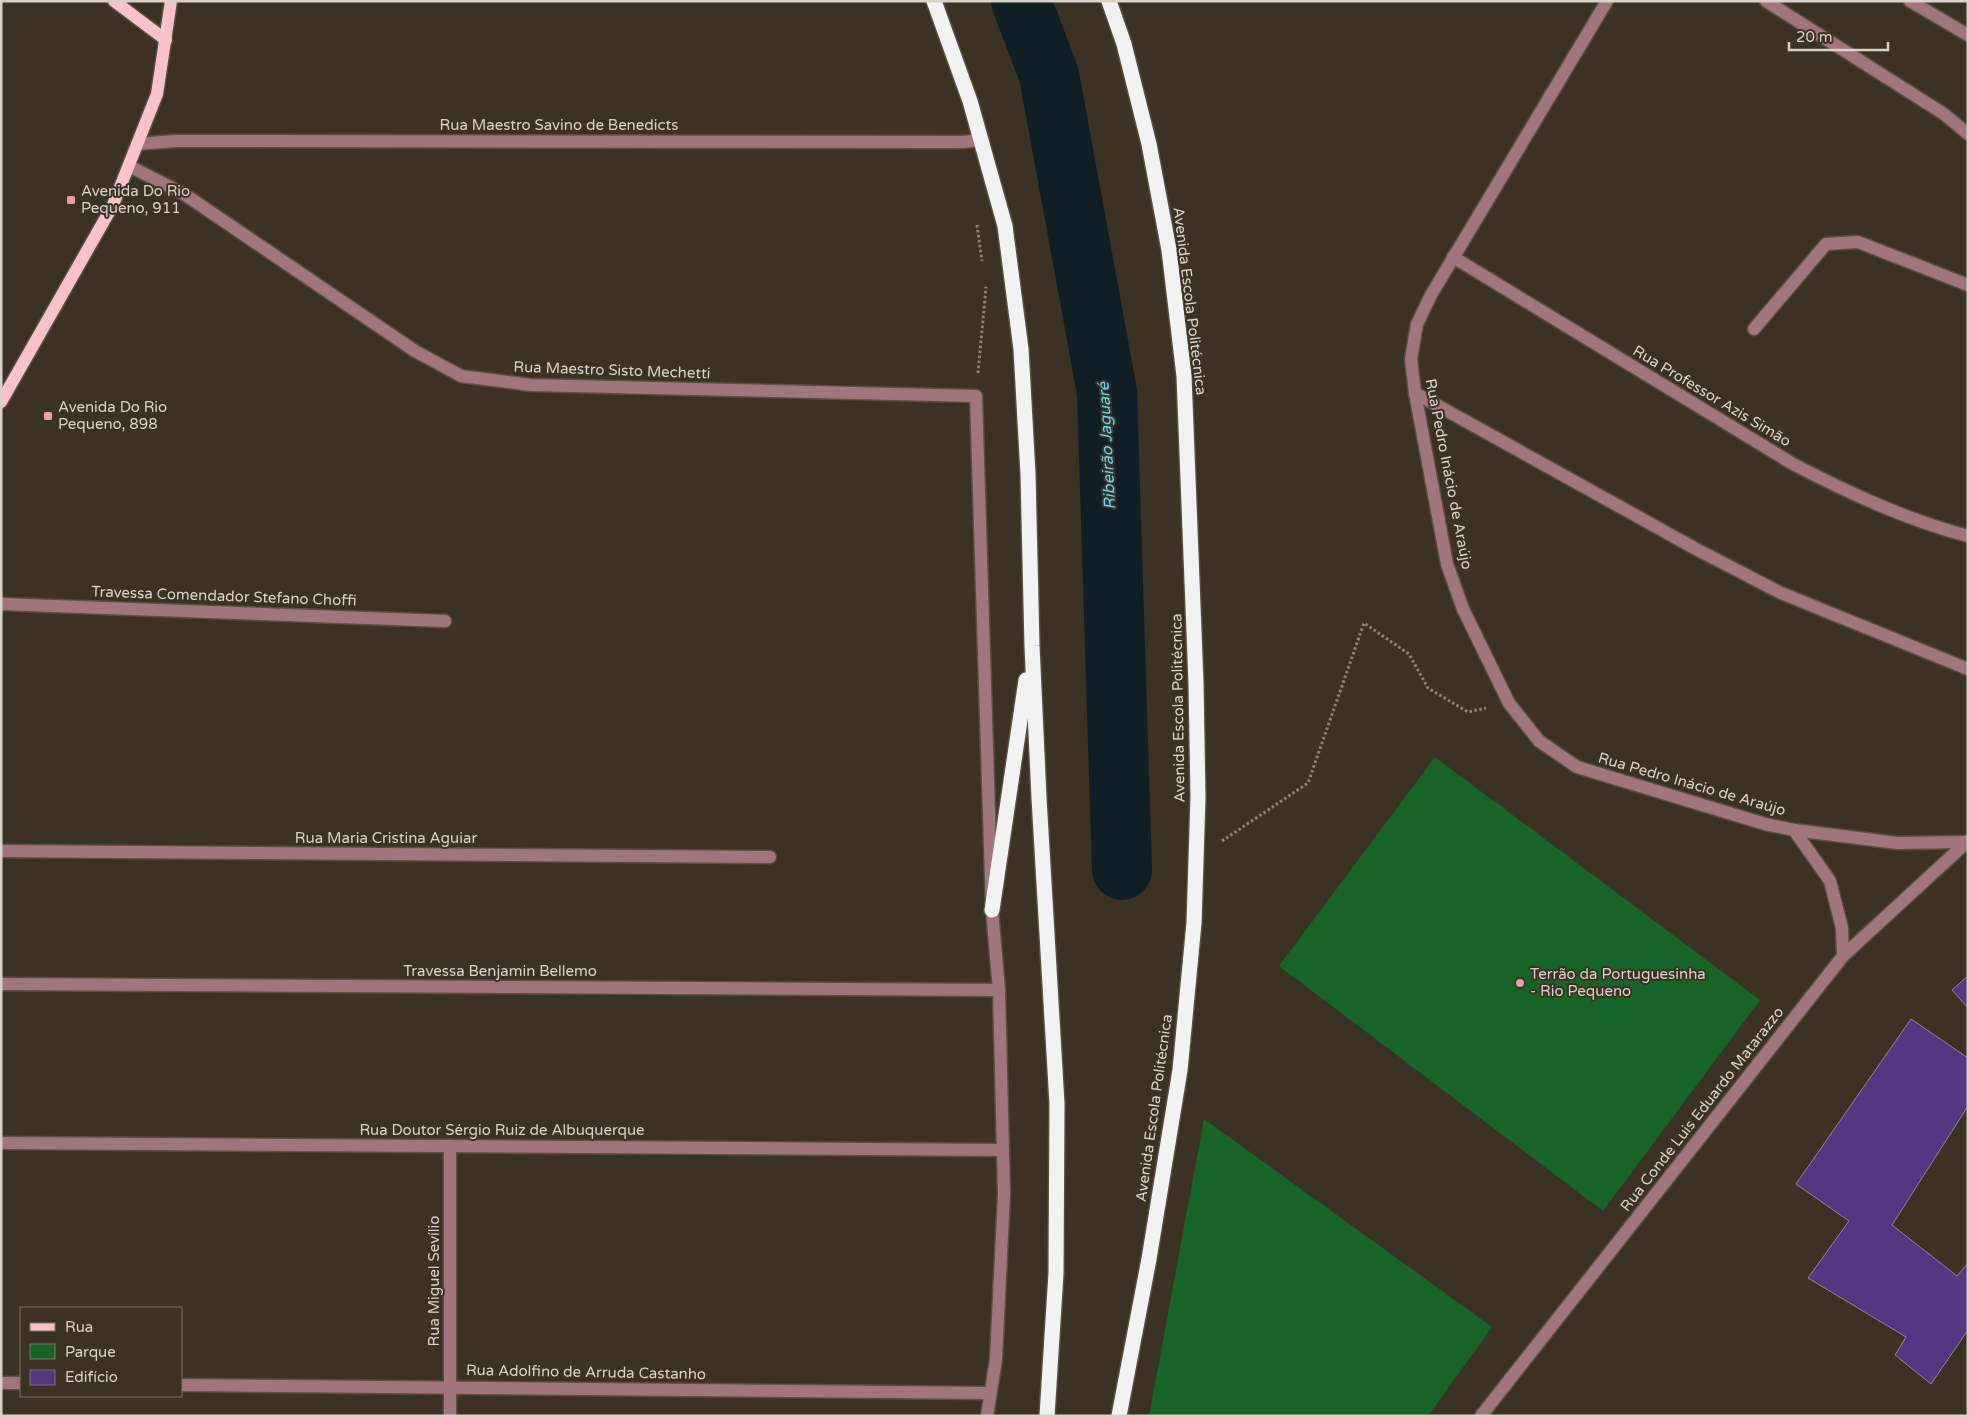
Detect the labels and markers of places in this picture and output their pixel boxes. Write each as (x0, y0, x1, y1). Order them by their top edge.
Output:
place label: Avenida Do Rio Pequeno, 911 (81, 182, 190, 217)
marker: Avenida Do Rio Pequeno, 911 (65, 194, 77, 206)
place label: Avenida Do Rio Pequeno, 898 (58, 398, 167, 433)
marker: Avenida Do Rio Pequeno, 898 (42, 410, 54, 422)
place label: Terrão da Portuguesinha - Rio Pequeno (1530, 965, 1706, 1000)
marker: Terrão da Portuguesinha - Rio Pequeno (1514, 977, 1526, 989)

